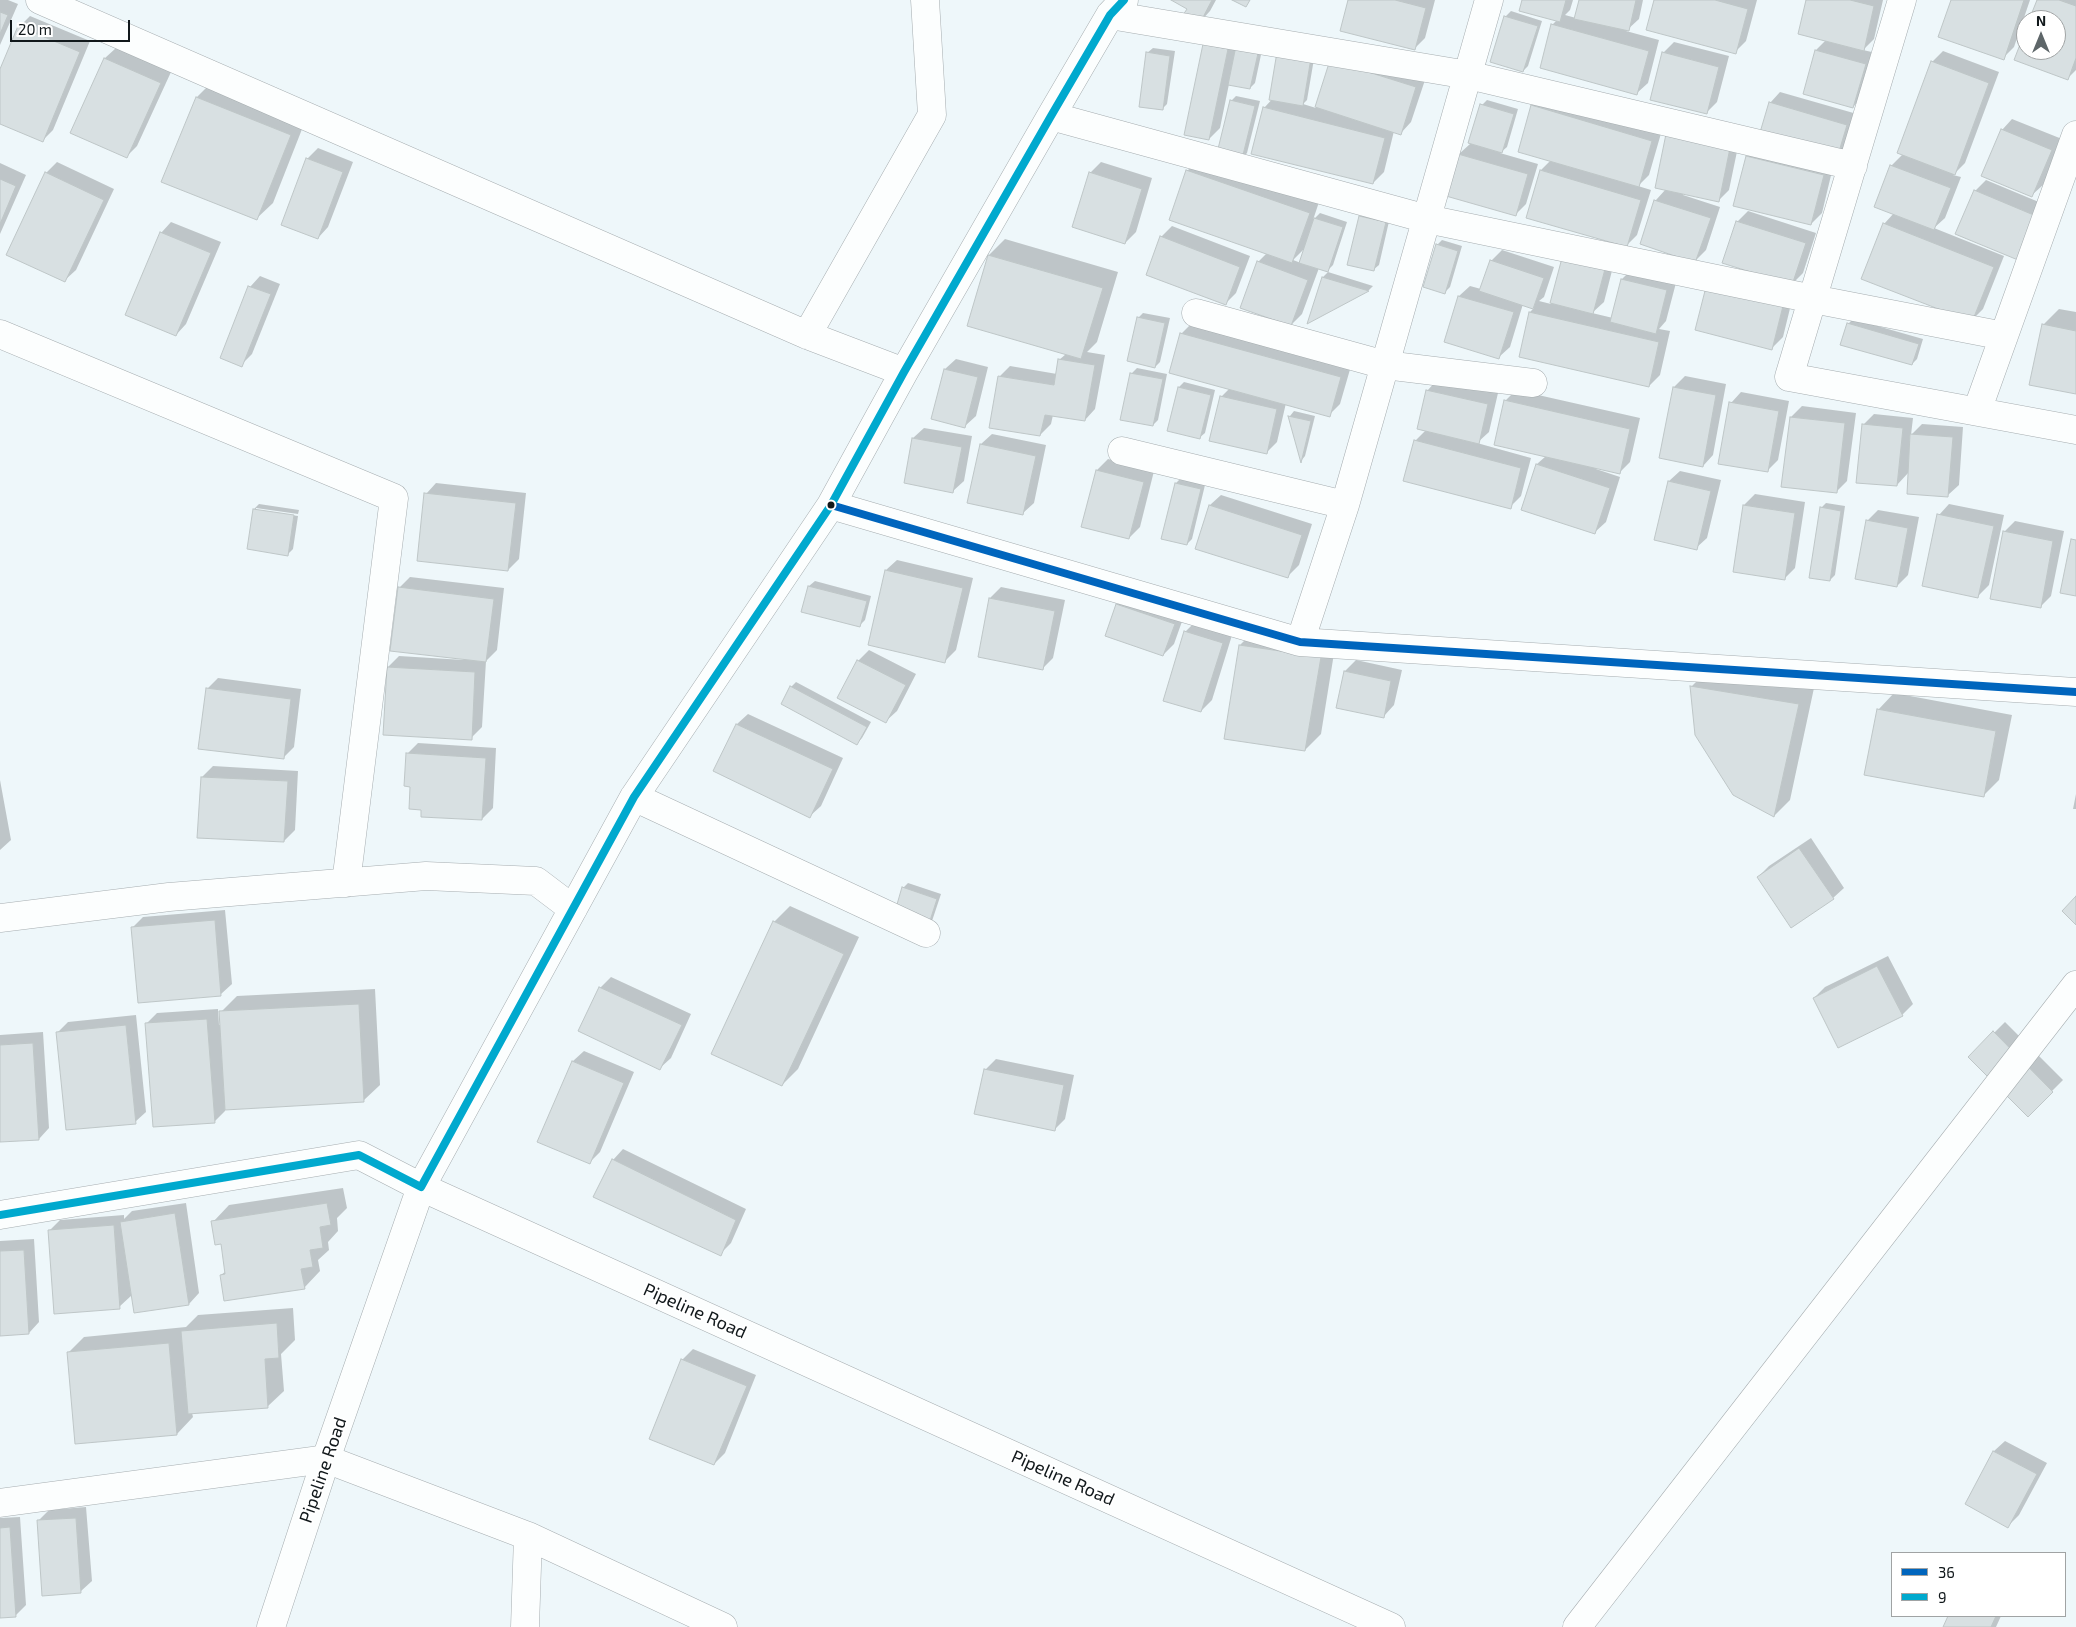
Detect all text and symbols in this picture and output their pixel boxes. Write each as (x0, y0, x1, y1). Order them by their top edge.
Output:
scale bar (12, 10, 132, 42)
north arrow (2016, 10, 2066, 60)
text: N (2036, 12, 2046, 29)
text: 20 m (18, 20, 52, 38)
unlabelled marker (826, 500, 836, 510)
street label: Pipeline Road (640, 1279, 750, 1343)
street label: Pipeline Road (295, 1414, 351, 1526)
street label: Pipeline Road (1008, 1446, 1118, 1510)
legend (1891, 1552, 2066, 1617)
text: 36 (1938, 1563, 1955, 1581)
text: 9 (1938, 1588, 1947, 1606)

